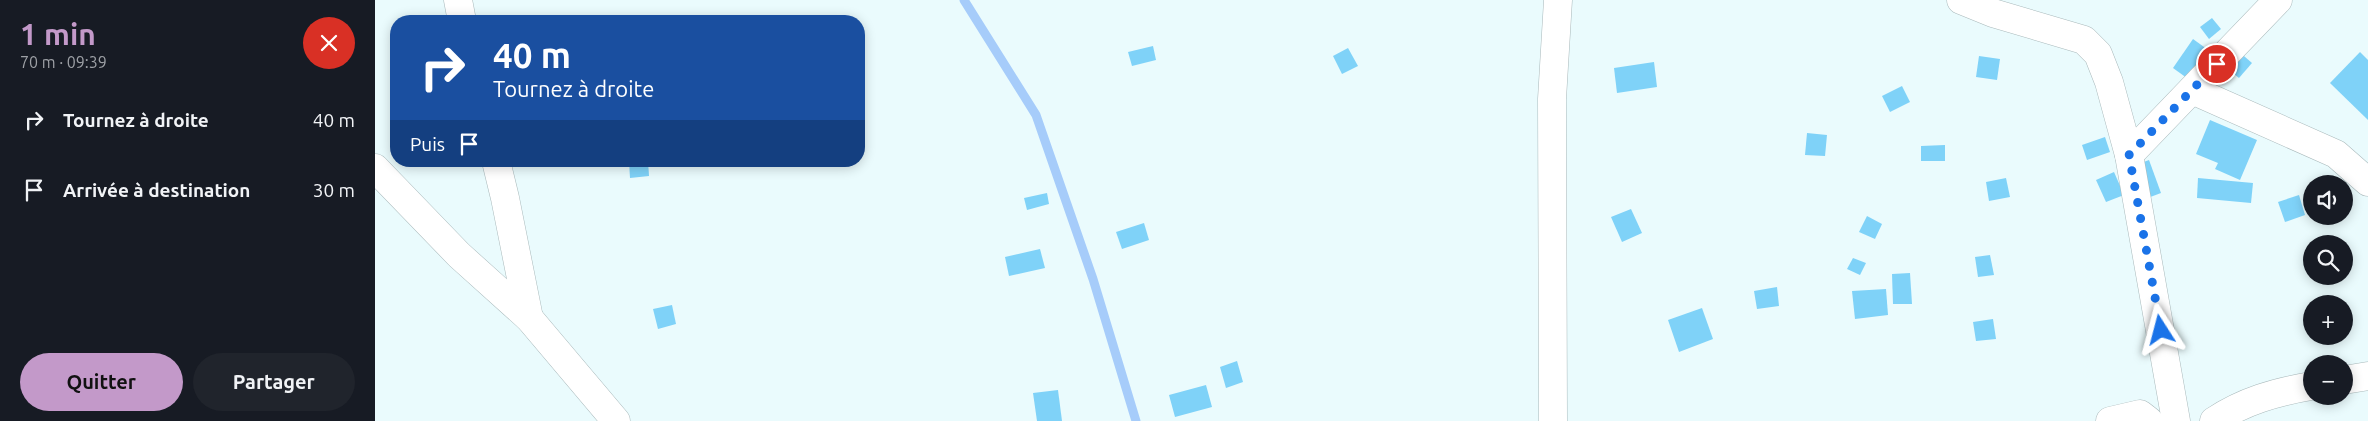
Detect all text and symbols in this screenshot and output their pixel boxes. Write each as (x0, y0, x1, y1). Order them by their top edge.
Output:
text: 1 min (20, 17, 96, 51)
button: close (303, 17, 355, 69)
icon: right (410, 35, 475, 100)
text: 40 m (493, 35, 571, 75)
pin (2196, 43, 2238, 85)
icon: arrive (2203, 50, 2231, 78)
text: 70 m · 09:39 (20, 53, 107, 71)
text: Tournez à droite (493, 76, 654, 101)
icon: right (20, 106, 48, 134)
text: Tournez à droite (63, 109, 209, 131)
text: 40 m (313, 109, 355, 131)
icon: arrive (455, 130, 483, 158)
text: Puis (410, 133, 445, 155)
map controls (2303, 175, 2353, 405)
button: sound (2303, 175, 2353, 225)
icon: arrive (20, 176, 48, 204)
text: Arrivée à destination (63, 179, 250, 201)
text: 30 m (313, 179, 355, 201)
button: search (2303, 235, 2353, 285)
button: + (2303, 295, 2353, 345)
position arrow (2134, 303, 2186, 355)
button: Quitter (20, 353, 183, 411)
button: Partager (193, 353, 355, 411)
button: − (2303, 355, 2353, 405)

